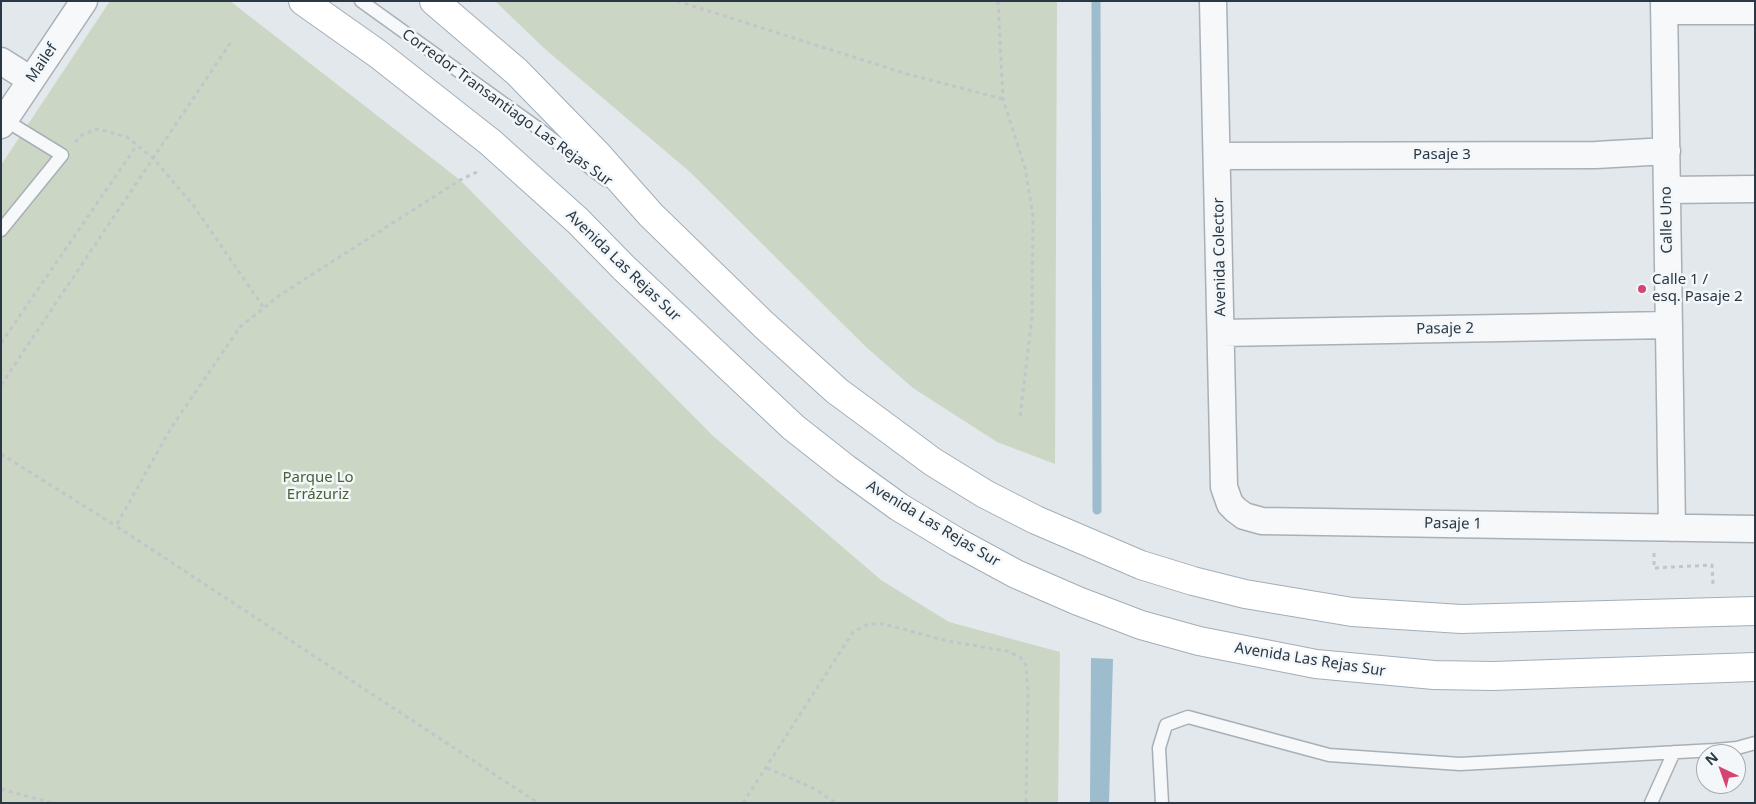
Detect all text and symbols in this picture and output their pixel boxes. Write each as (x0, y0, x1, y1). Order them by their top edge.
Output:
street label: Corredor Transantiago Las Rejas Sur (398, 26, 616, 190)
street label: Mailef (22, 40, 62, 86)
street label: Pasaje 3 (1413, 146, 1471, 164)
street label: Calle Uno (1657, 186, 1677, 254)
street label: Avenida Colector (1210, 197, 1230, 317)
street label: Avenida Las Rejas Sur (562, 207, 684, 325)
place label: Calle 1 / esq. Pasaje 2 (1652, 271, 1743, 306)
marker: Calle 1 / esq. Pasaje 2 (1636, 283, 1648, 295)
street label: Pasaje 2 (1416, 319, 1474, 339)
park label: Parque Lo Errázuriz (282, 469, 354, 504)
street label: Avenida Las Rejas Sur (863, 477, 1003, 571)
street label: Pasaje 1 (1424, 514, 1482, 534)
street label: Avenida Las Rejas Sur (1233, 639, 1387, 681)
north arrow (1696, 744, 1746, 794)
text: N (1701, 747, 1722, 769)

